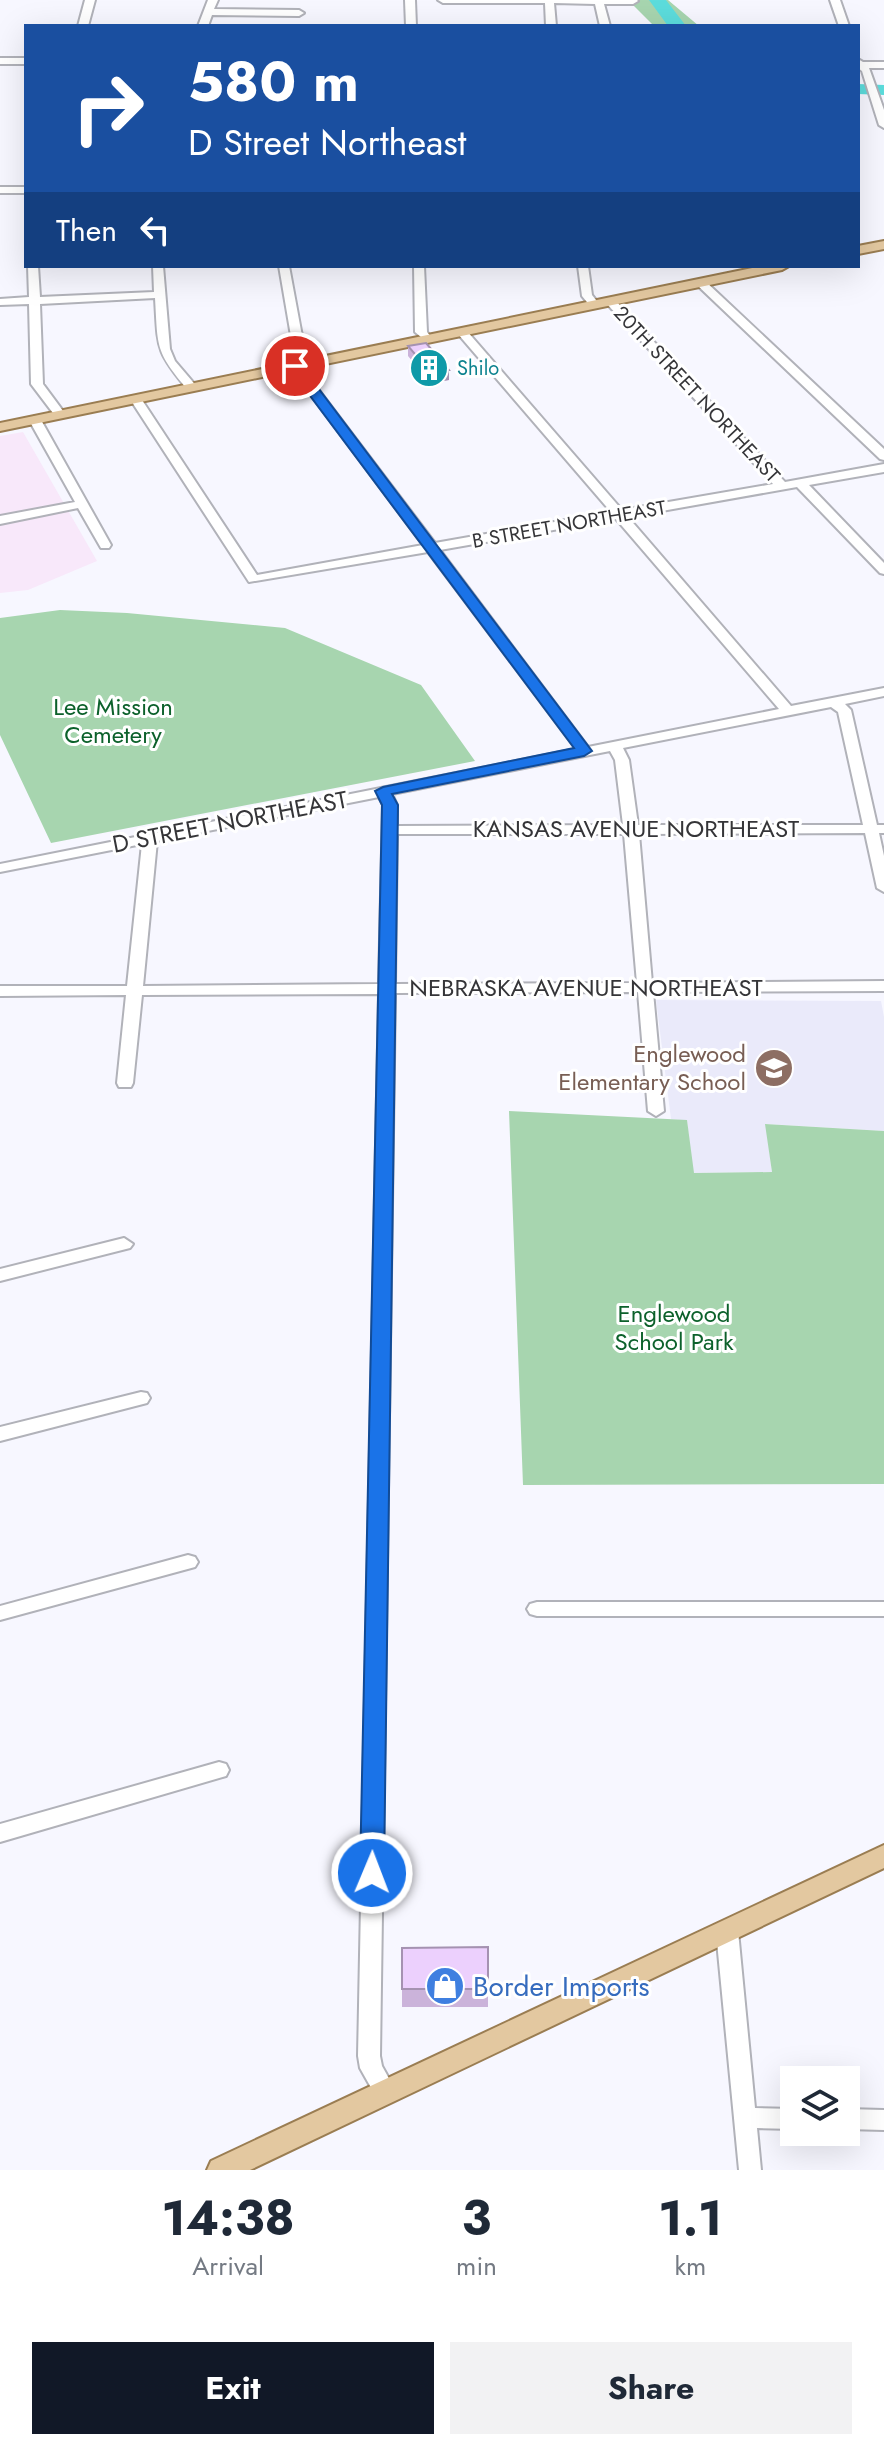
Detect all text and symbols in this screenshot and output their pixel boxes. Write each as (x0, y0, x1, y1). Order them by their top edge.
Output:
text: 580 m (188, 41, 359, 122)
icon: right (56, 56, 160, 160)
text: D Street Northeast (188, 116, 466, 168)
icon: left (133, 208, 177, 252)
text: Then (56, 209, 117, 252)
street label: 20TH STREET NORTHEAST (607, 300, 787, 490)
pin (261, 332, 329, 400)
icon: arrive (273, 344, 317, 388)
building icon: Shilo (408, 347, 450, 389)
place label: Shilo (457, 354, 499, 383)
street label: B STREET NORTHEAST (470, 493, 669, 556)
park label: Lee Mission Cemetery (53, 689, 173, 752)
street label: D STREET NORTHEAST (109, 782, 350, 861)
street label: KANSAS AVENUE NORTHEAST (473, 811, 799, 846)
street label: NEBRASKA AVENUE NORTHEAST (409, 970, 763, 1005)
place label: Englewood Elementary School (558, 1036, 746, 1099)
school or university icon: Englewood Elementary School (753, 1047, 795, 1089)
park label: Englewood School Park (615, 1296, 734, 1359)
position arrow (330, 1831, 414, 1915)
shop icon: Border Imports (424, 1965, 466, 2007)
place label: Border Imports (473, 1966, 649, 2007)
map controls (780, 2066, 860, 2146)
button: layers (780, 2066, 860, 2146)
text: 14:38 (161, 2184, 295, 2253)
text: 3 (462, 2184, 491, 2253)
text: 1.1 (658, 2184, 723, 2253)
text: Arrival (192, 2247, 264, 2285)
text: min (456, 2247, 497, 2285)
text: km (675, 2247, 706, 2285)
button: Exit (32, 2342, 434, 2434)
button: Share (450, 2342, 852, 2434)

